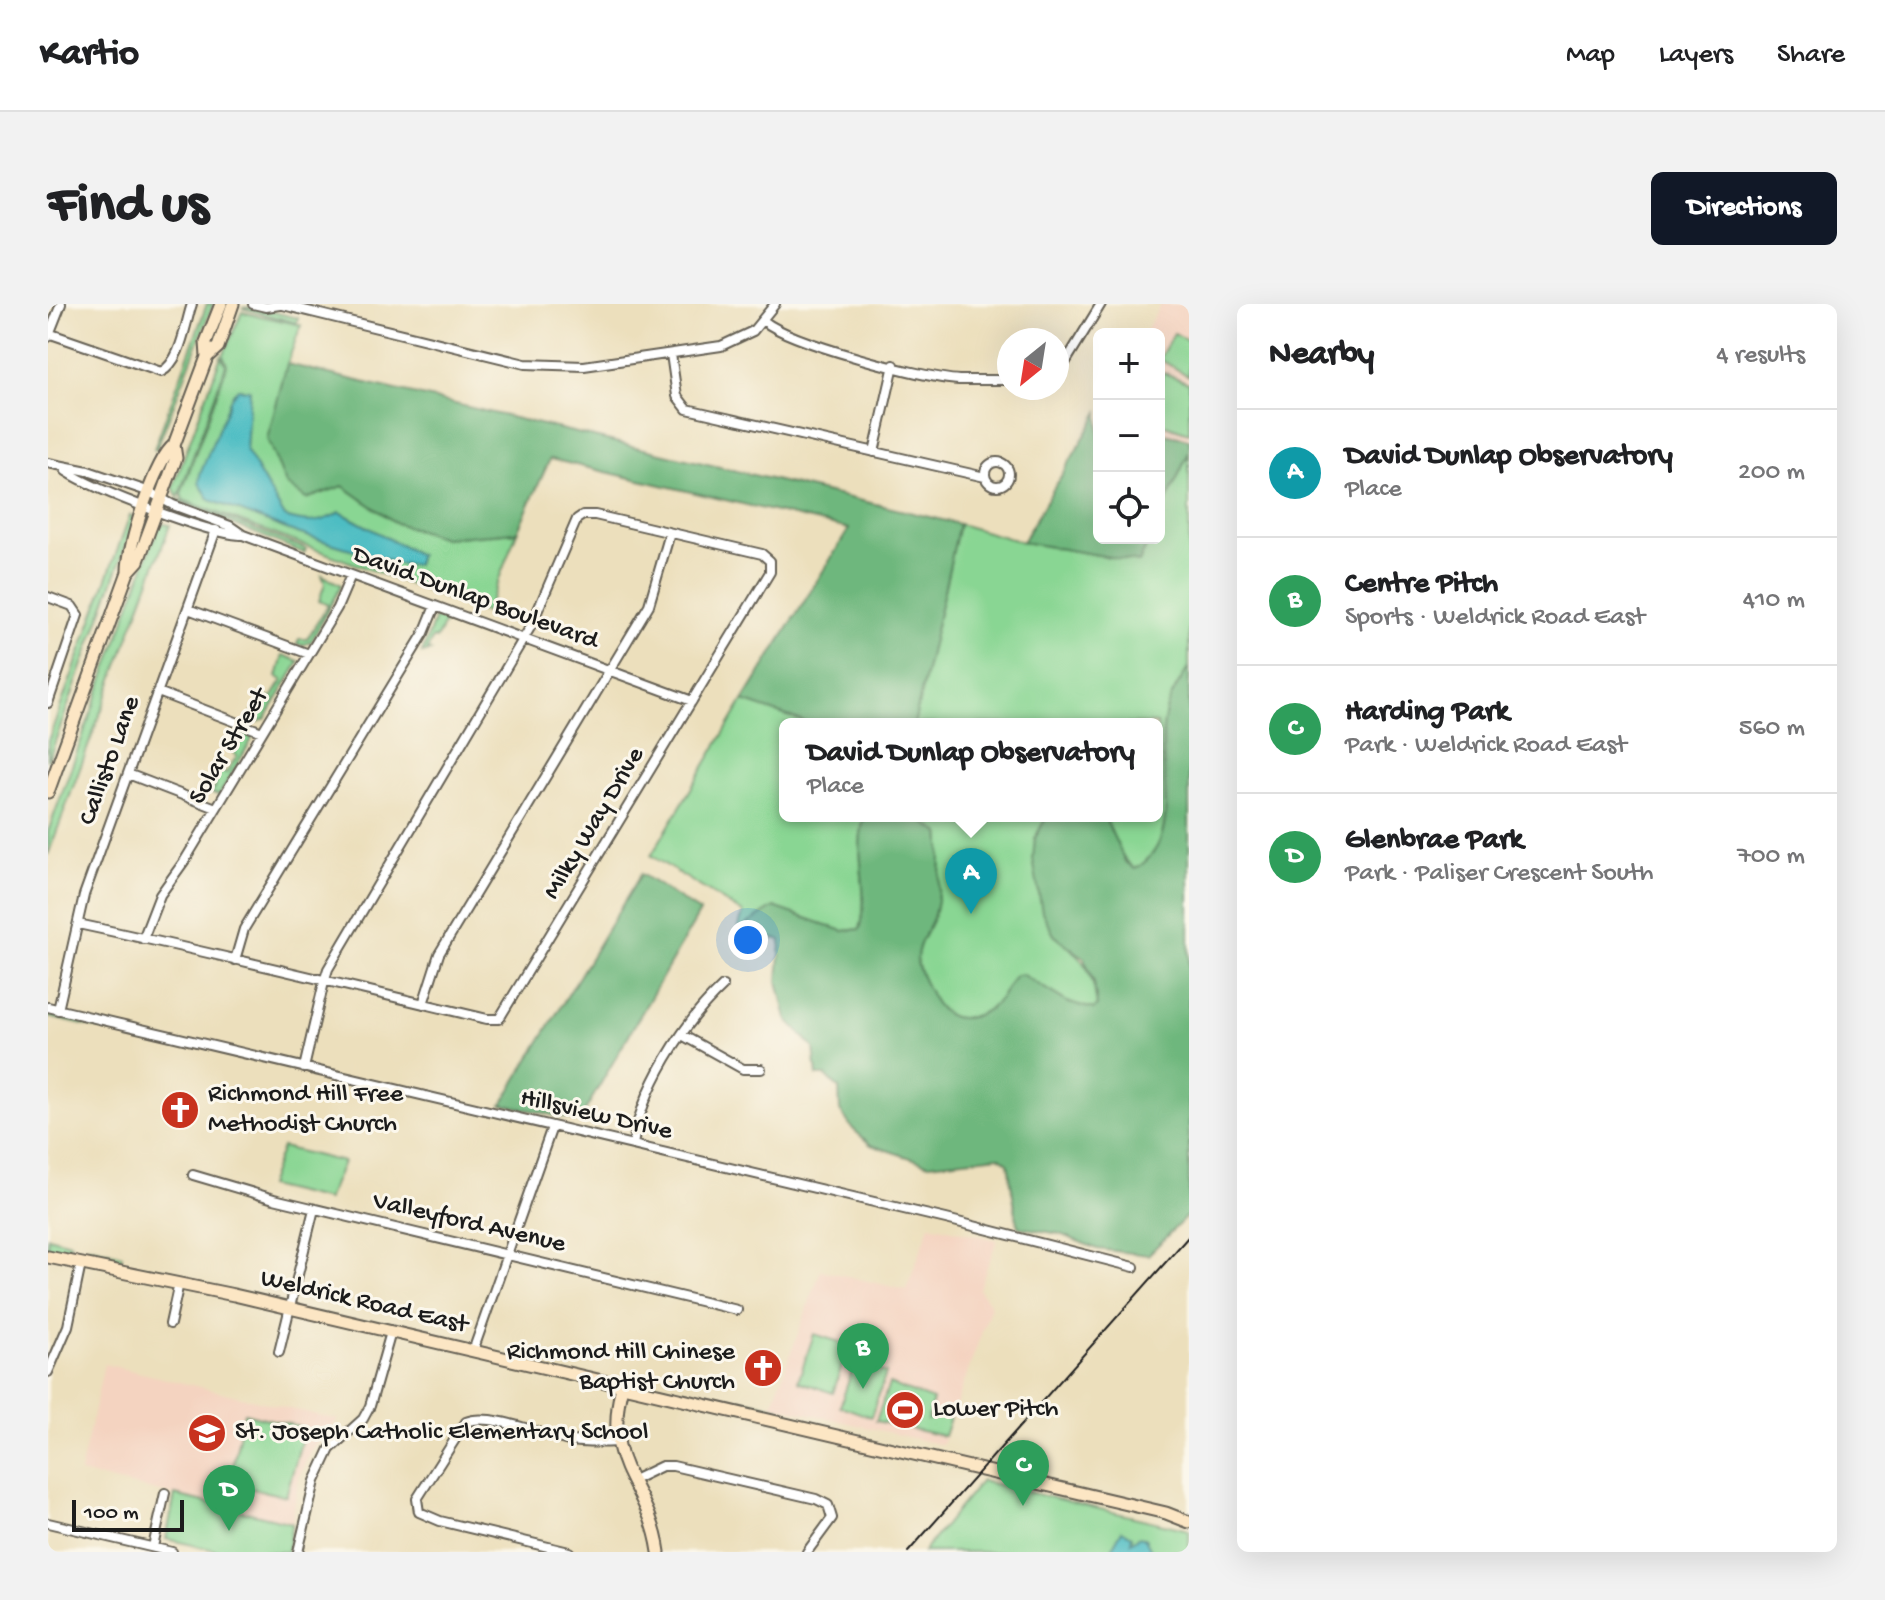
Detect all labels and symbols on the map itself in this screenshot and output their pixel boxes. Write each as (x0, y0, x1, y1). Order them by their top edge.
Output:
north arrow (997, 328, 1069, 400)
street label: David Dunlap Boulevard (346, 539, 604, 658)
street label: Solar Street (183, 681, 278, 811)
street label: Callisto Lane (73, 692, 149, 830)
street label: Milky Way Drive (537, 742, 653, 906)
pin: A (945, 848, 997, 914)
your location (728, 920, 768, 960)
place label: Richmond Hill Free Methodist Church (208, 1080, 404, 1141)
street label: Hillsview Drive (517, 1083, 676, 1149)
church icon: Richmond Hill Free Methodist Church (159, 1089, 201, 1131)
street label: Valleyford Avenue (369, 1187, 569, 1261)
street label: Weldrick Road East (257, 1264, 473, 1342)
pin: B (837, 1323, 889, 1389)
place label: Richmond Hill Chinese Baptist Church (507, 1338, 736, 1399)
church icon: Richmond Hill Chinese Baptist Church (742, 1347, 784, 1389)
sports icon: Lower Pitch (884, 1389, 926, 1431)
place label: Lower Pitch (933, 1395, 1058, 1426)
school or university icon: St. Joseph Catholic Elementary School (186, 1412, 228, 1454)
place label: St. Joseph Catholic Elementary School (235, 1418, 649, 1449)
pin: C (997, 1440, 1049, 1506)
pin: D (203, 1465, 255, 1531)
scale bar (72, 1496, 184, 1532)

